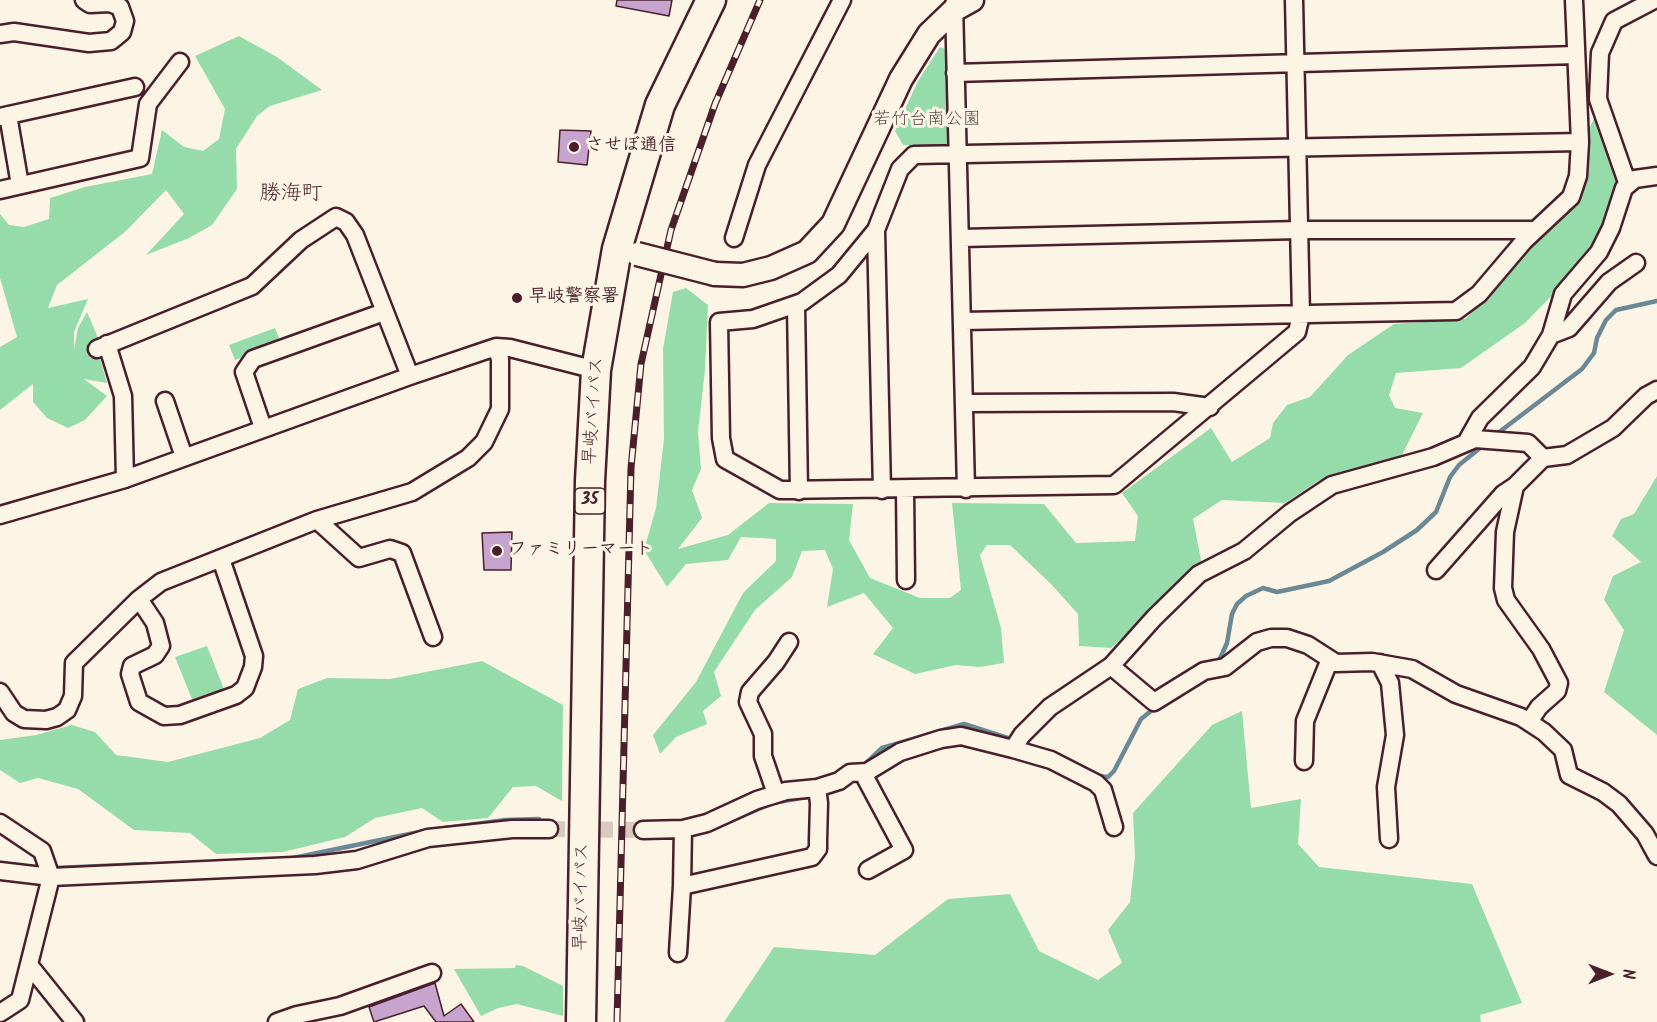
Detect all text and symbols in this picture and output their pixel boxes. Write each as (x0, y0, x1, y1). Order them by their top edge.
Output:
park label: 若竹台南公園 (873, 110, 981, 132)
place label: させぼ通信 (586, 136, 676, 158)
marker: させぼ通信 (567, 140, 581, 154)
district label: 勝海町 (260, 182, 322, 208)
place label: 早岐警察署 (529, 287, 619, 309)
marker: 早岐警察署 (510, 291, 524, 305)
street label: 早岐バイパス (580, 356, 610, 466)
road number: 35 (575, 488, 605, 514)
place label: ファミリーマート (509, 540, 653, 562)
marker: ファミリーマート (490, 544, 504, 558)
street label: 早岐バイパス (571, 843, 595, 951)
north arrow (1579, 944, 1639, 1004)
text: N (1615, 969, 1640, 979)

